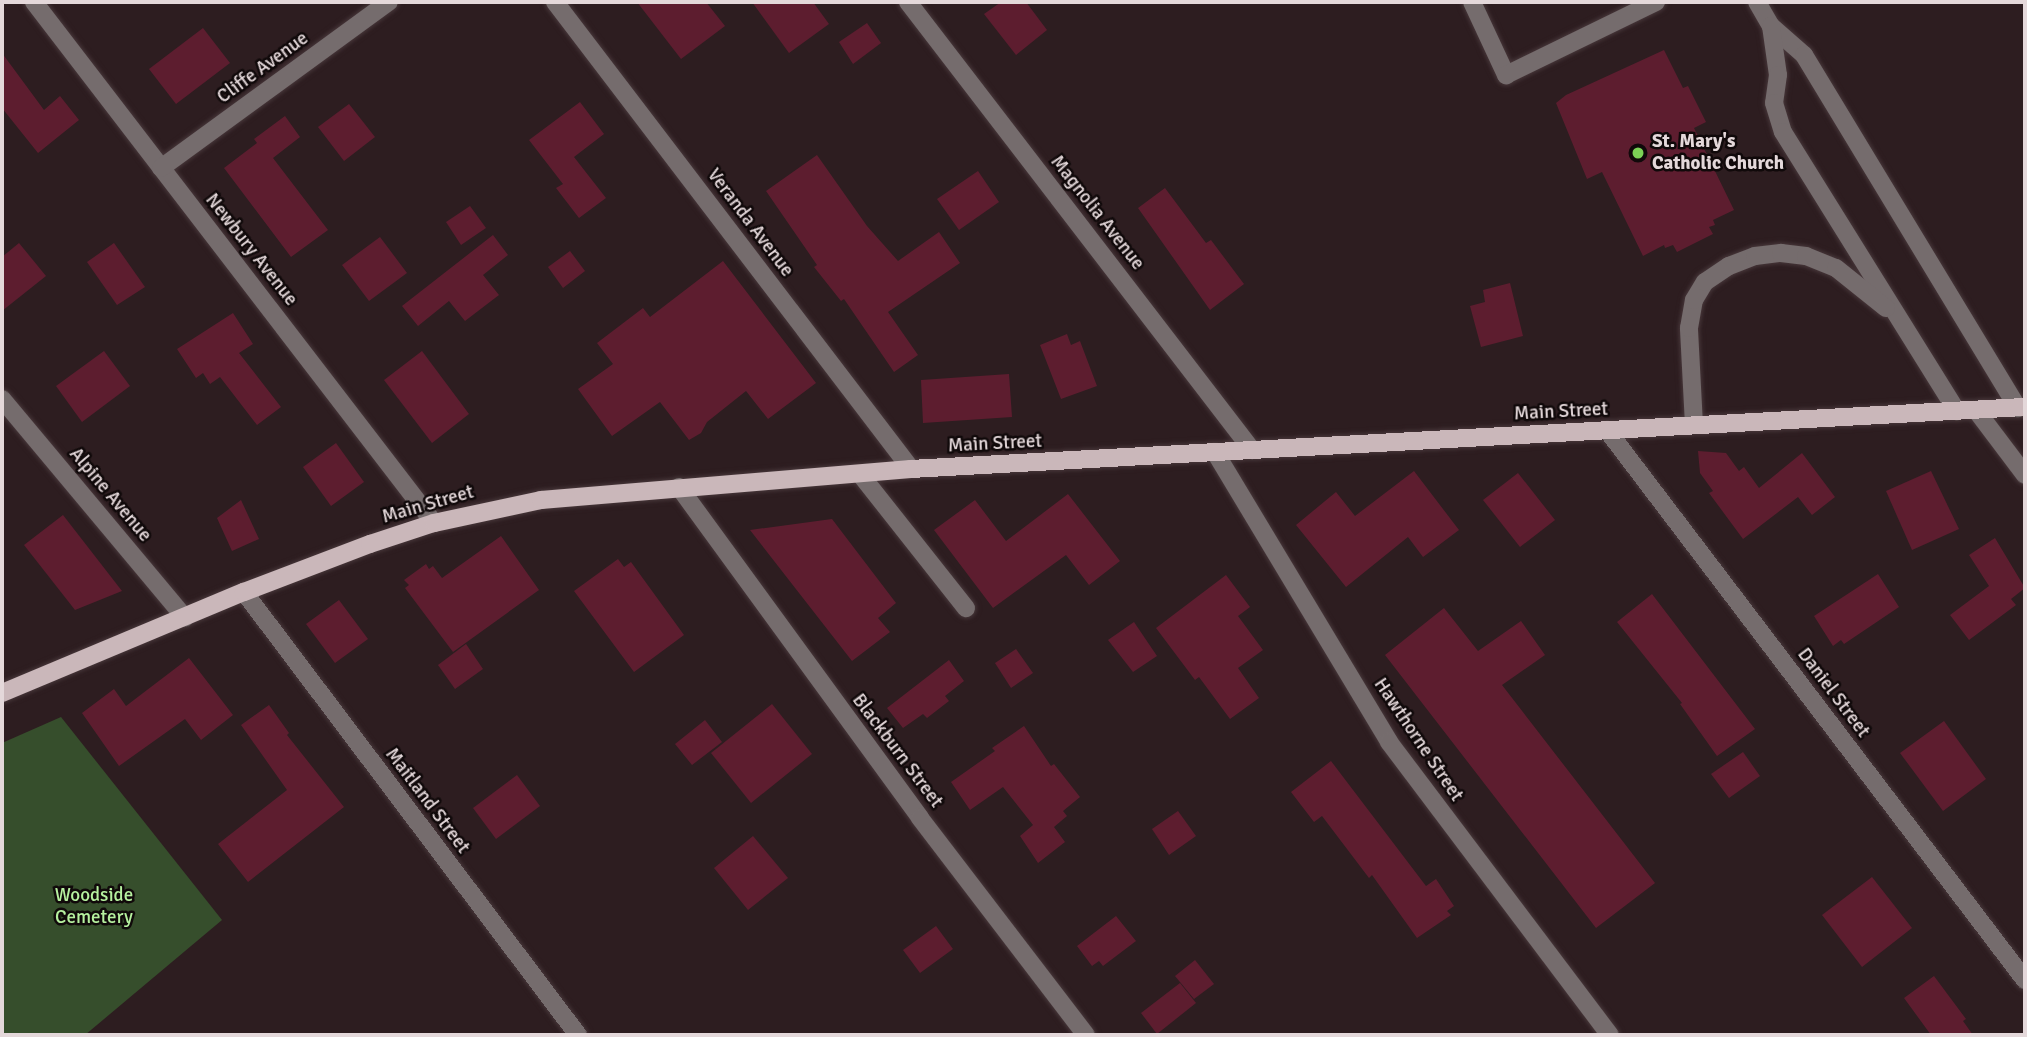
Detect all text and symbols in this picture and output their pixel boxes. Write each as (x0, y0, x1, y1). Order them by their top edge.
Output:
street label: Cliffe Avenue (213, 27, 313, 109)
place label: St. Mary's Catholic Church (1652, 131, 1784, 175)
marker: St. Mary's Catholic Church (1630, 145, 1646, 161)
street label: Magnolia Avenue (1045, 151, 1149, 275)
street label: Veranda Avenue (702, 164, 798, 282)
street label: Newbury Avenue (200, 189, 302, 311)
street label: Main Street (1513, 398, 1609, 426)
street label: Main Street (947, 430, 1043, 458)
street label: Alpine Avenue (64, 443, 156, 547)
street label: Main Street (380, 481, 476, 529)
street label: Daniel Street (1792, 644, 1874, 742)
street label: Hawthorne Street (1368, 674, 1468, 806)
street label: Blackburn Street (847, 690, 947, 812)
street label: Maitland Street (380, 744, 474, 858)
park label: Woodside Cemetery (55, 885, 133, 929)

